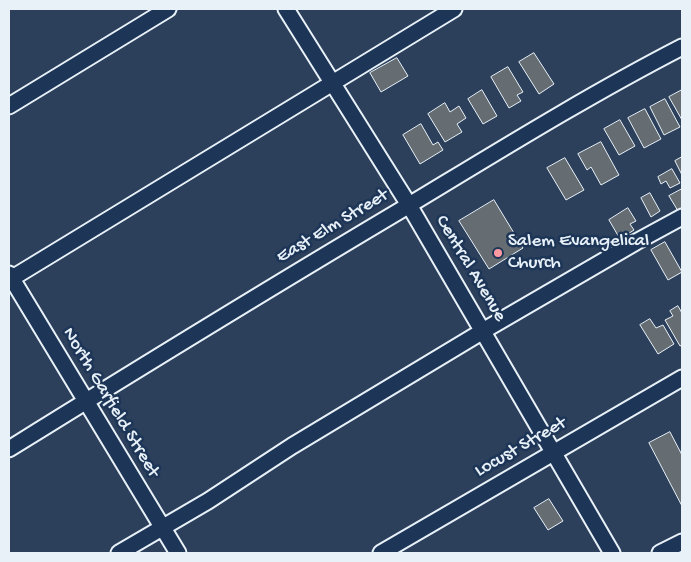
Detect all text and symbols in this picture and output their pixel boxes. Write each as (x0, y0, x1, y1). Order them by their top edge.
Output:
street label: East Elm Street (273, 185, 393, 269)
street label: Central Avenue (429, 212, 511, 326)
place label: Salem Evangelical Church (508, 231, 649, 275)
marker: Salem Evangelical Church (492, 247, 504, 259)
street label: North Garfield Street (56, 324, 164, 482)
street label: Locust Street (471, 413, 571, 483)

